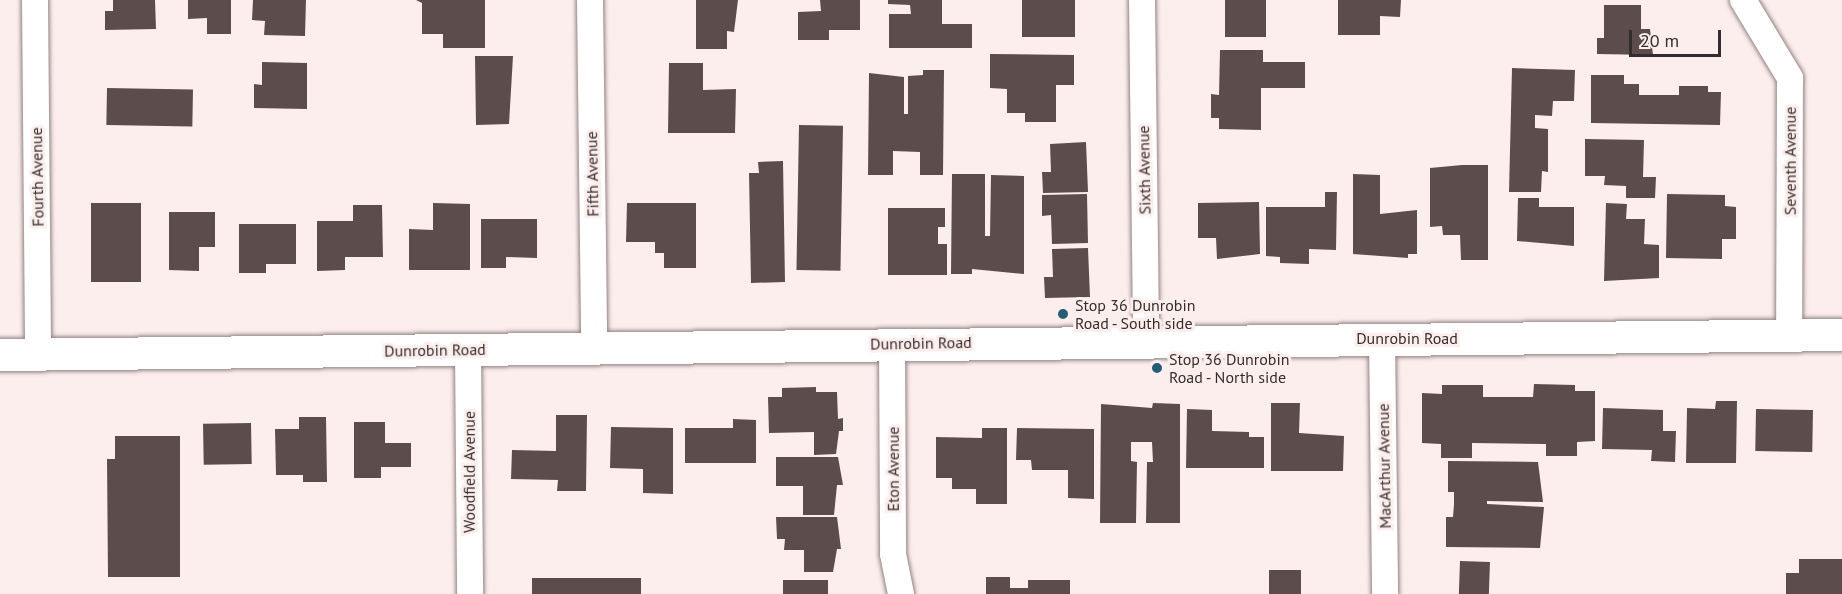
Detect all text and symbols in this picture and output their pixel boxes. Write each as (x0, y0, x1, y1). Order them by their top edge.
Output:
scale bar (1632, 18, 1724, 56)
text: 20 m (1640, 29, 1679, 52)
street label: Seventh Avenue (1780, 106, 1800, 216)
street label: Sixth Avenue (1134, 125, 1154, 215)
street label: Fourth Avenue (27, 127, 47, 227)
street label: Fifth Avenue (582, 131, 602, 217)
place label: Stop 36 Dunrobin Road - South side (1075, 295, 1195, 333)
marker: Stop 36 Dunrobin Road - South side (1056, 307, 1070, 321)
street label: Dunrobin Road (1356, 328, 1458, 348)
street label: Dunrobin Road (870, 333, 972, 353)
street label: Dunrobin Road (384, 340, 486, 360)
place label: Stop 36 Dunrobin Road - North side (1169, 349, 1289, 387)
marker: Stop 36 Dunrobin Road - North side (1150, 361, 1164, 375)
street label: MacArthur Avenue (1373, 403, 1395, 529)
street label: Woodfield Avenue (459, 411, 479, 533)
street label: Eton Avenue (883, 426, 903, 512)

